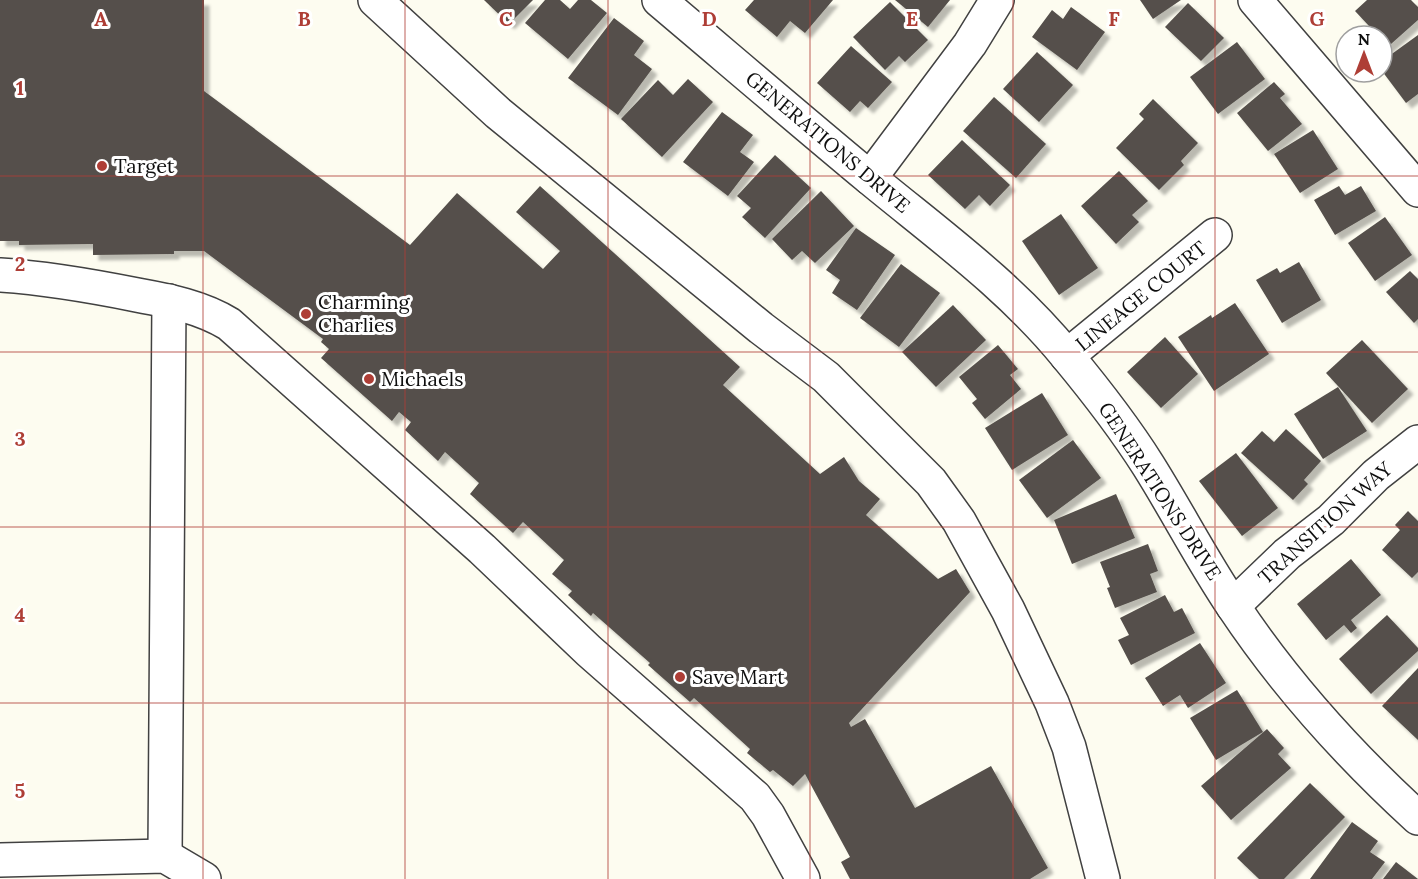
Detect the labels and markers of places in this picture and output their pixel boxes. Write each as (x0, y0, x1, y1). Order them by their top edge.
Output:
place label: Target (114, 153, 175, 178)
marker: Target (95, 159, 109, 173)
place label: Charming Charlies (318, 289, 411, 337)
marker: Charming Charlies (299, 307, 313, 321)
place label: Michaels (381, 366, 463, 391)
marker: Michaels (362, 372, 376, 386)
place label: Save Mart (692, 664, 785, 689)
marker: Save Mart (673, 670, 687, 684)

